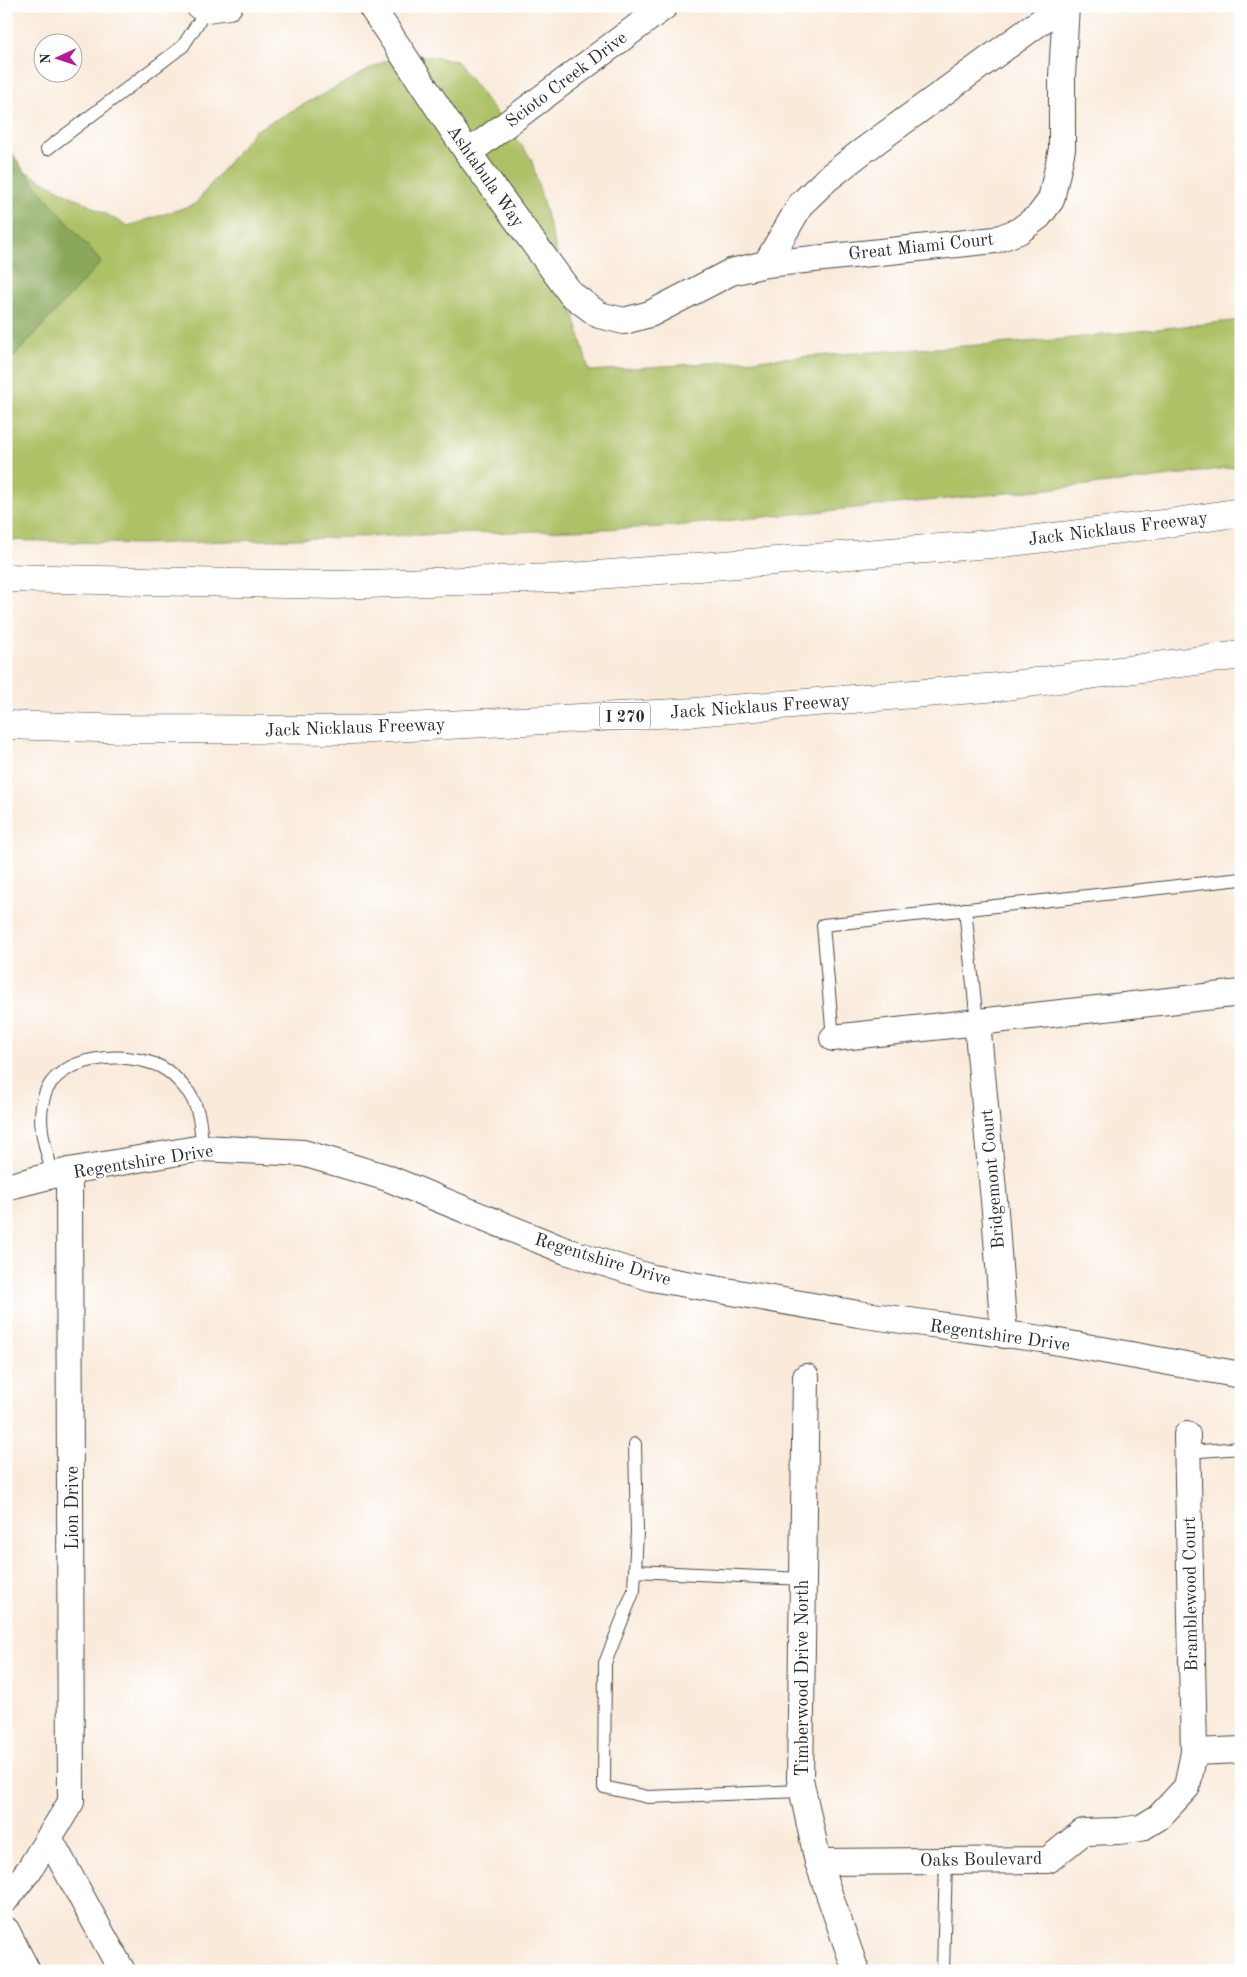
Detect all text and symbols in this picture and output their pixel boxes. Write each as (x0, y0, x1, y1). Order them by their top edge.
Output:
street label: Scioto Creek Drive (503, 28, 631, 131)
north arrow (32, 32, 82, 82)
text: N (39, 53, 53, 64)
street label: Ashtabula Way (443, 122, 527, 231)
street label: Great Miami Court (847, 230, 995, 264)
street label: Jack Nicklaus Freeway (1027, 509, 1209, 549)
street label: Jack Nicklaus Freeway (669, 692, 851, 722)
road number: I 270 (600, 702, 650, 729)
street label: Jack Nicklaus Freeway (264, 716, 446, 740)
street label: Bridgemont Court (978, 1108, 1008, 1250)
street label: Regentshire Drive (72, 1142, 214, 1182)
street label: Regentshire Drive (532, 1231, 673, 1289)
street label: Regentshire Drive (929, 1317, 1071, 1355)
street label: Lion Drive (64, 1466, 82, 1550)
street label: Bramblewood Court (1181, 1516, 1201, 1672)
street label: Timberwood Drive North (794, 1579, 812, 1776)
street label: Oaks Boulevard (920, 1850, 1042, 1870)

